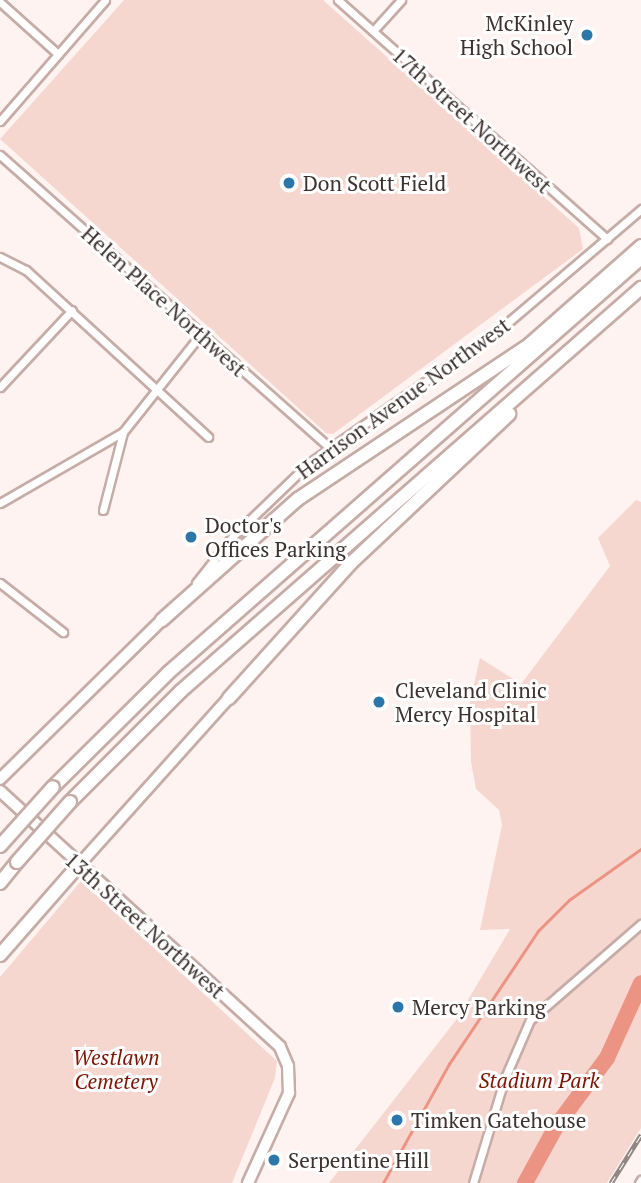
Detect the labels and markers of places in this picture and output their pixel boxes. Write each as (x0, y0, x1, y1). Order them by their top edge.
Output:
place label: McKinley High School (460, 10, 573, 60)
marker: McKinley High School (579, 27, 595, 43)
place label: Don Scott Field (303, 170, 446, 196)
marker: Don Scott Field (281, 175, 297, 191)
place label: Doctor's Offices Parking (205, 512, 346, 562)
marker: Doctor's Offices Parking (183, 529, 199, 545)
place label: Cleveland Clinic Mercy Hospital (395, 677, 547, 727)
marker: Cleveland Clinic Mercy Hospital (369, 692, 389, 712)
place label: Mercy Parking (412, 994, 546, 1020)
marker: Mercy Parking (390, 999, 406, 1015)
place label: Timken Gatehouse (411, 1107, 586, 1133)
marker: Timken Gatehouse (389, 1112, 405, 1128)
place label: Serpentine Hill (288, 1147, 429, 1173)
marker: Serpentine Hill (266, 1152, 282, 1168)

